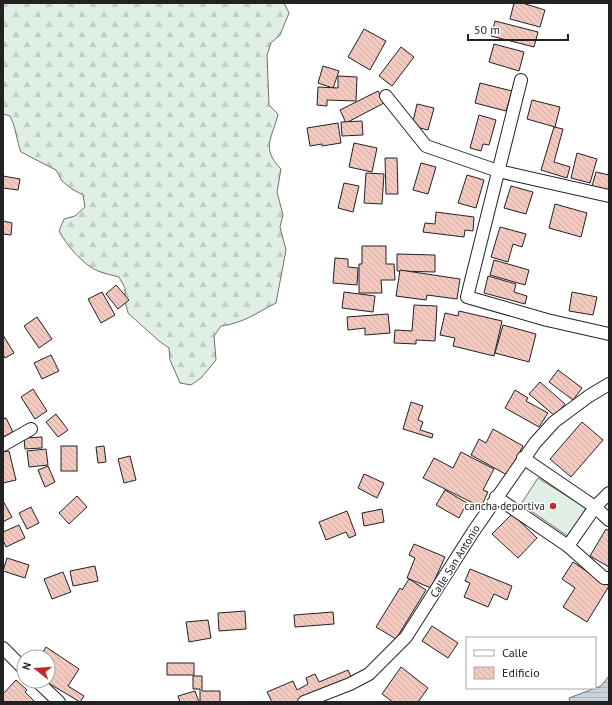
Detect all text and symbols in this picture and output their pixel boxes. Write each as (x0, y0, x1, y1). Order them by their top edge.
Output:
scale bar (468, 16, 568, 42)
text: 50 m (474, 22, 500, 37)
place label: cancha deportiva (464, 499, 545, 513)
marker: cancha deportiva (548, 501, 558, 511)
street label: Calle San Antonio (427, 522, 483, 600)
legend (466, 637, 596, 689)
text: Calle (502, 645, 528, 660)
north arrow (16, 649, 56, 689)
text: N (19, 661, 34, 672)
text: Edificio (502, 665, 540, 680)

